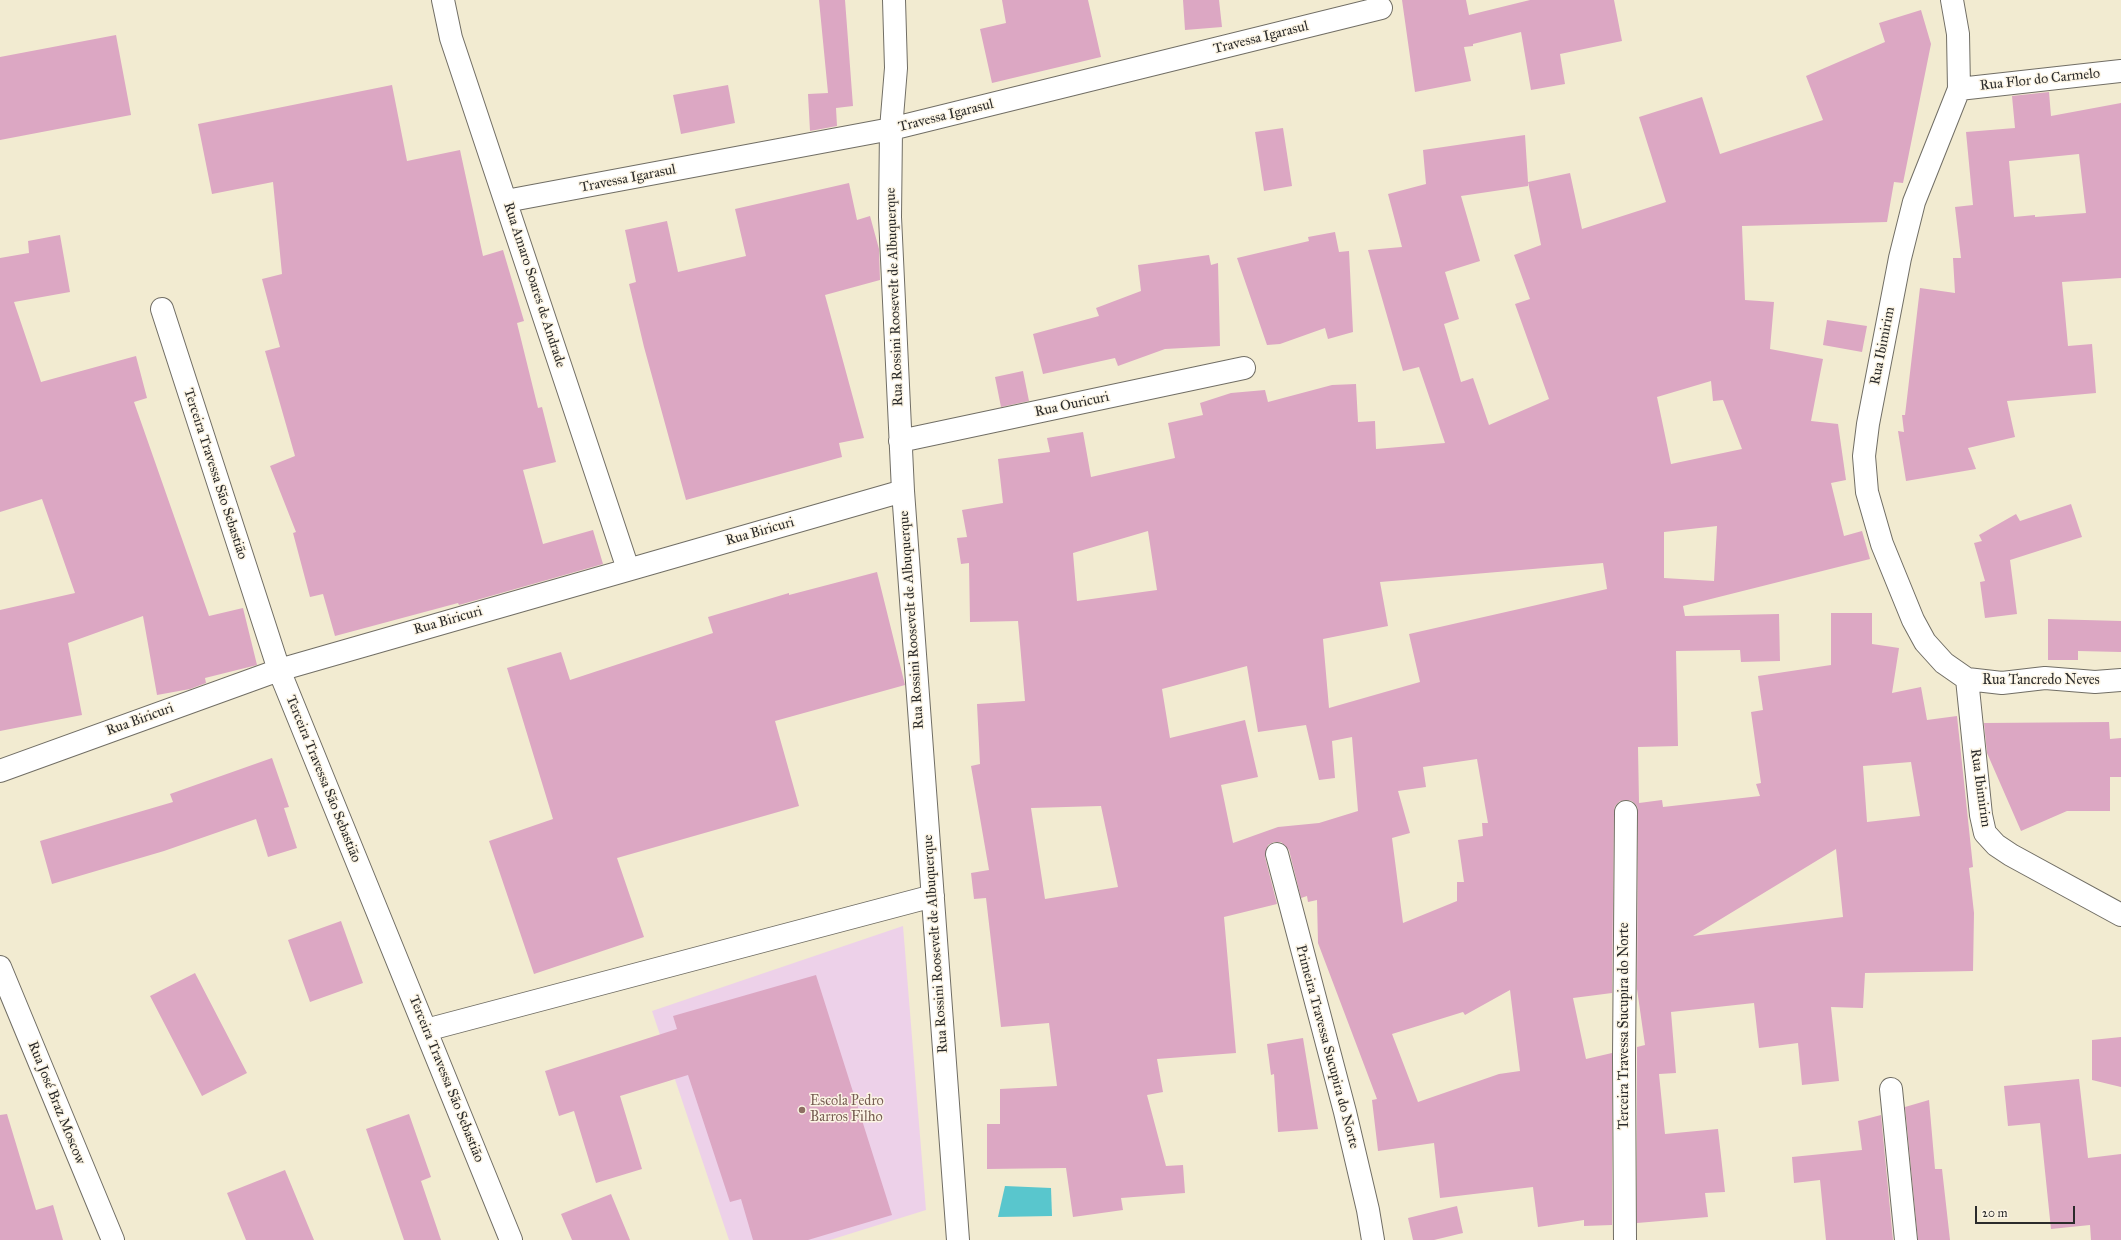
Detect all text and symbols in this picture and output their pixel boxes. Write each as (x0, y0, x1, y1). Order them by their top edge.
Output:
street label: Travessa Igarasul (1212, 18, 1310, 58)
street label: Rua Flor do Carmelo (1979, 65, 2101, 95)
street label: Travessa Igarasul (897, 96, 995, 136)
street label: Travessa Igarasul (578, 161, 678, 197)
street label: Rua Rossini Roosevelt de Albuquerque (883, 187, 907, 407)
street label: Rua Amaro Soares de Andrade (499, 200, 569, 370)
street label: Rua Ibimirim (1867, 306, 1899, 386)
street label: Terceira Travessa São Sebastião (179, 386, 251, 562)
street label: Rua Ouricuri (1033, 389, 1111, 421)
street label: Rua Rossini Roosevelt de Albuquerque (896, 510, 928, 730)
street label: Rua Biricuri (724, 514, 796, 550)
street label: Rua Biricuri (412, 603, 484, 639)
street label: Rua Tancredo Neves (1982, 673, 2100, 689)
street label: Terceira Travessa São Sebastião (282, 693, 364, 865)
street label: Rua Biricuri (104, 700, 176, 740)
street label: Rua Ibimirim (1966, 748, 1994, 828)
street label: Rua Rossini Roosevelt de Albuquerque (920, 834, 952, 1054)
street label: Terceira Travessa Sucupira do Norte (1617, 923, 1633, 1129)
street label: Primeira Travessa Sucupira do Norte (1292, 943, 1362, 1151)
street label: Terceira Travessa São Sebastião (405, 993, 487, 1165)
street label: Rua José Braz Moscow (24, 1039, 88, 1167)
place label: Escola Pedro Barros Filho (810, 1094, 884, 1126)
marker: Escola Pedro Barros Filho (797, 1105, 807, 1115)
scale bar (1977, 1198, 2077, 1224)
text: 20 m (1982, 1206, 2008, 1220)

